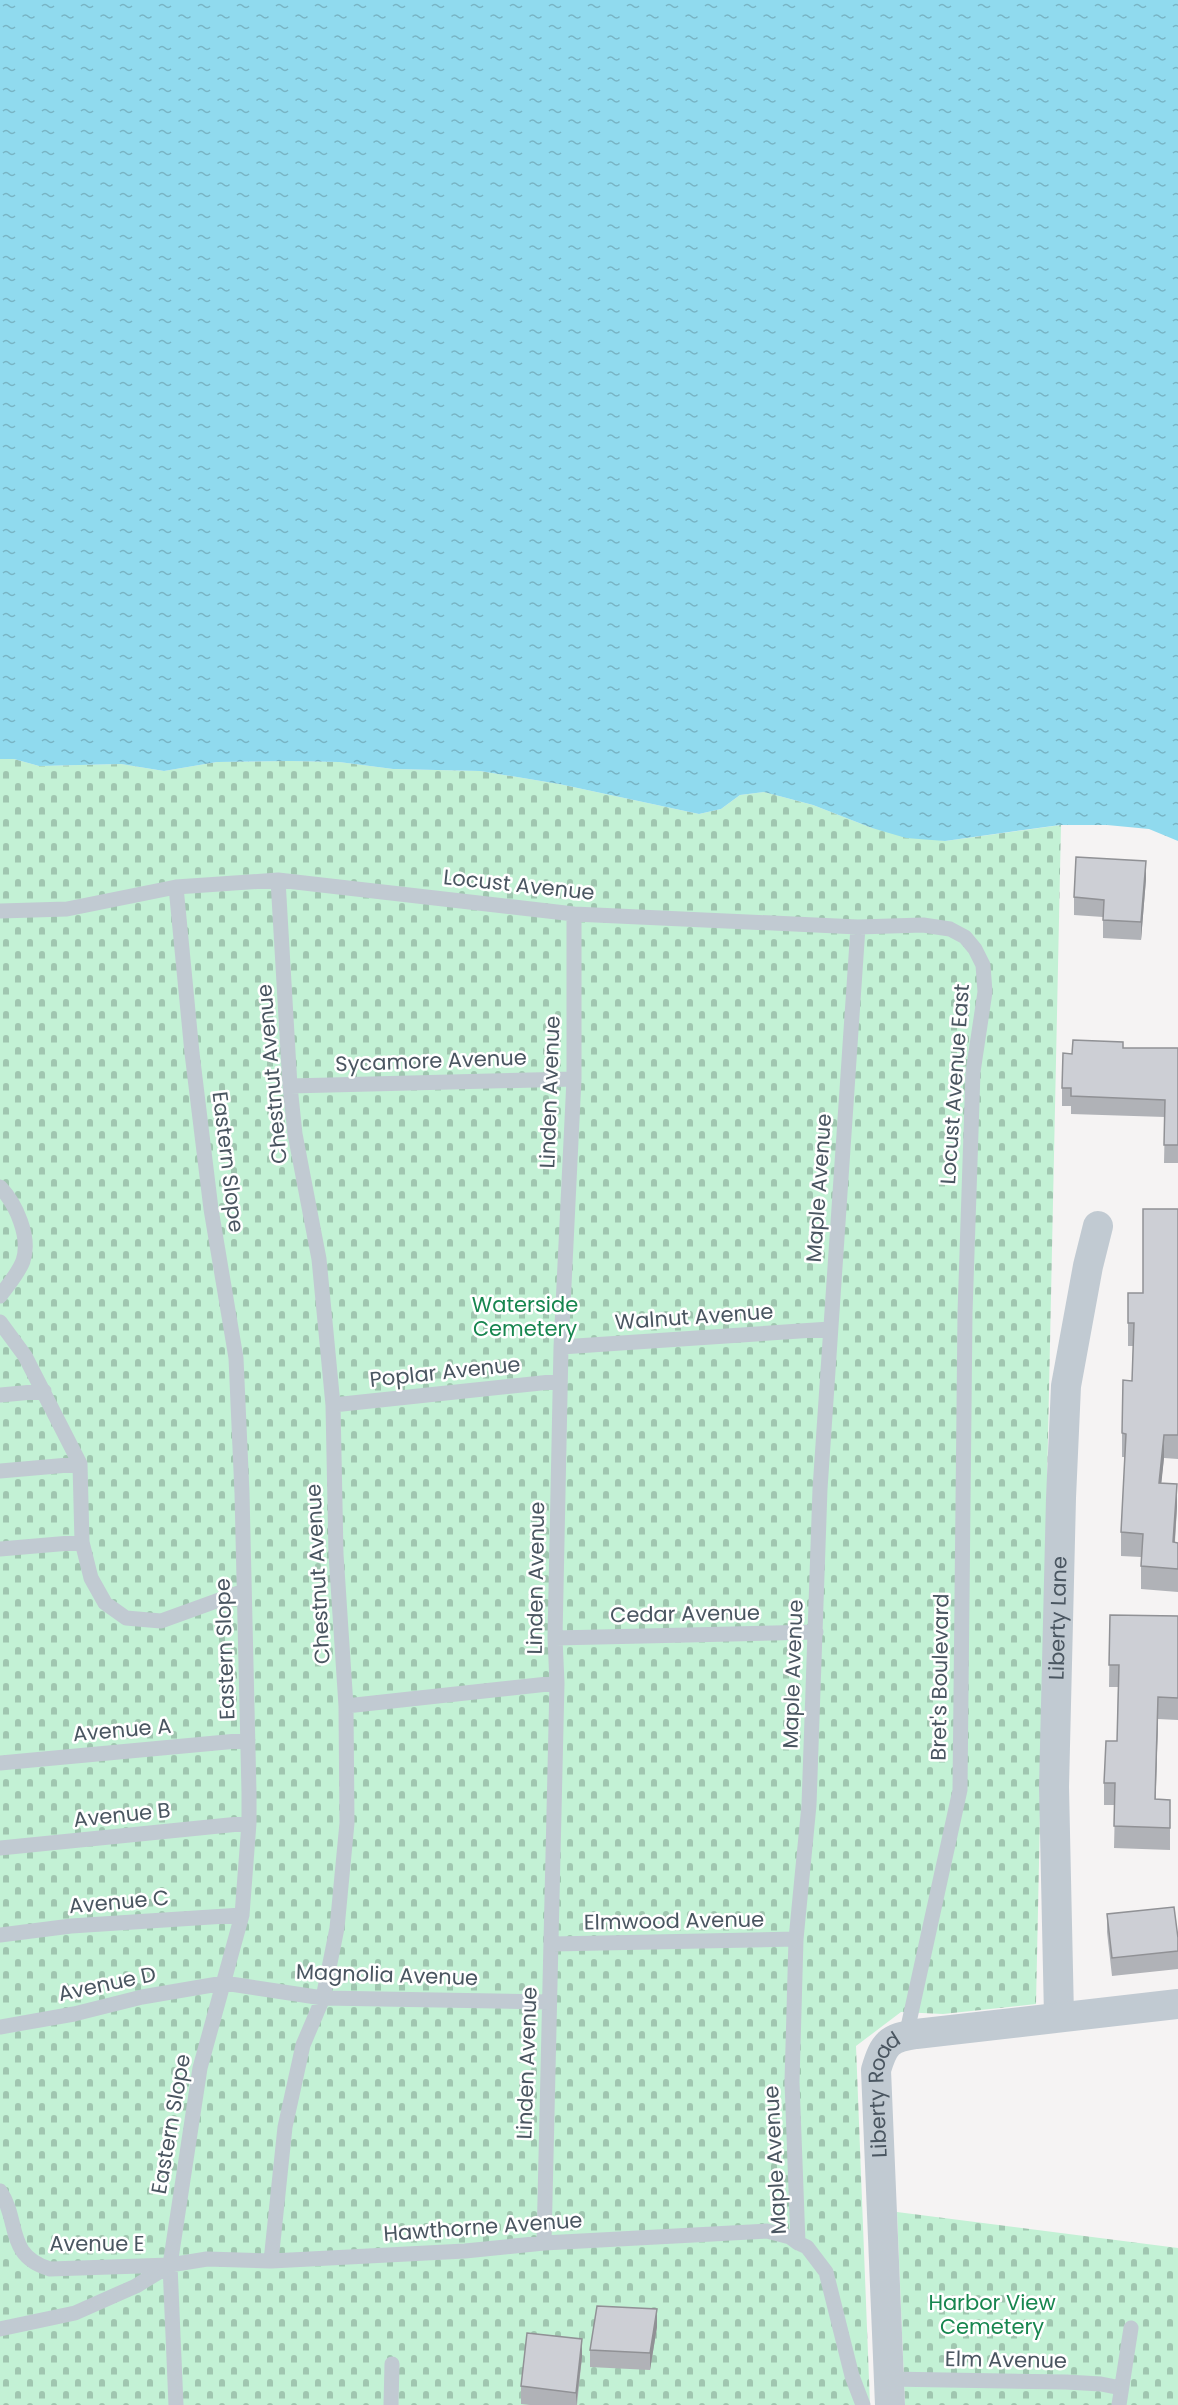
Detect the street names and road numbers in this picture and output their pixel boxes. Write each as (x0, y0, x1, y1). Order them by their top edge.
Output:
street label: Locust Avenue (442, 862, 596, 907)
street label: Chestnut Avenue (249, 983, 294, 1165)
street label: Locust Avenue East (933, 983, 976, 1185)
street label: Linden Avenue (532, 1015, 567, 1169)
street label: Sycamore Avenue (335, 1043, 527, 1078)
street label: Eastern Slope (205, 1090, 252, 1234)
street label: Maple Avenue (799, 1113, 838, 1263)
street label: Walnut Avenue (614, 1296, 774, 1337)
street label: Poplar Avenue (368, 1349, 522, 1394)
street label: Chestnut Avenue (298, 1483, 337, 1665)
street label: Linden Avenue (520, 1501, 551, 1655)
street label: Liberty Lane (1042, 1556, 1074, 1681)
street label: Eastern Slope (208, 1578, 241, 1720)
street label: Bret's Boulevard (924, 1593, 955, 1761)
street label: Cedar Avenue (610, 1598, 760, 1629)
street label: Maple Avenue (775, 1599, 810, 1749)
street label: Avenue A (72, 1711, 172, 1748)
street label: Avenue B (72, 1795, 172, 1834)
street label: Avenue C (68, 1883, 170, 1920)
street label: Elmwood Avenue (584, 1904, 764, 1937)
street label: Magnolia Avenue (295, 1957, 479, 1992)
street label: Avenue D (55, 1959, 158, 2008)
street label: Linden Avenue (509, 1986, 544, 2140)
street label: Liberty Road (861, 2024, 906, 2158)
street label: Eastern Slope (144, 2052, 197, 2196)
street label: Maple Avenue (756, 2085, 793, 2235)
street label: Hawthorne Avenue (383, 2205, 583, 2248)
street label: Avenue E (49, 2229, 145, 2258)
street label: Elm Avenue (945, 2344, 1067, 2375)

